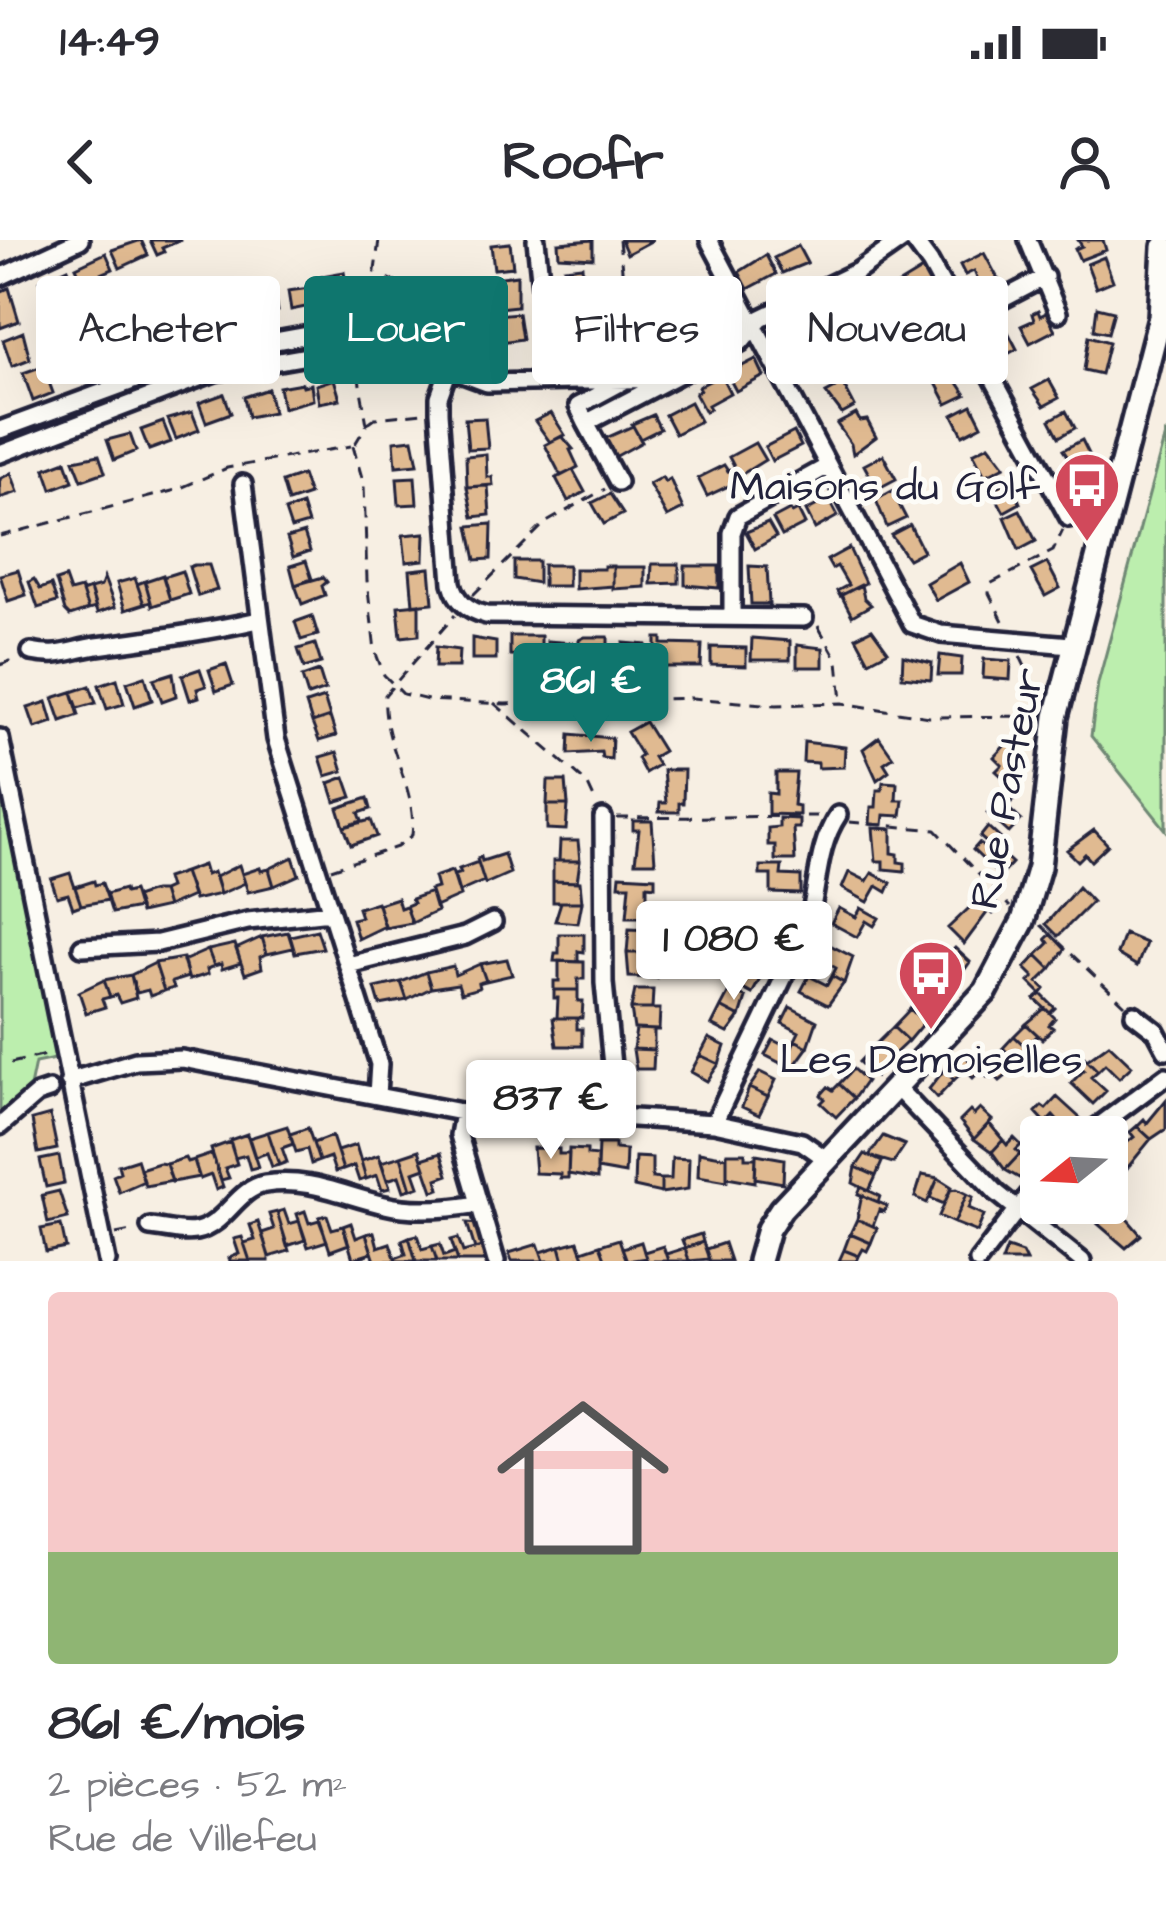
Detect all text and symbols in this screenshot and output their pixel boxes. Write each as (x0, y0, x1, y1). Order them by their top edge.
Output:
text: 14:49 (60, 11, 160, 73)
text: Roofr (502, 125, 664, 200)
icon: back (48, 129, 114, 195)
icon: person (1052, 129, 1118, 195)
chip: Acheter (36, 276, 280, 384)
chip: Louer (304, 276, 508, 384)
chip: Filtres (532, 276, 742, 384)
chip: Nouveau (766, 276, 1008, 384)
bus stop icon: Maisons du Golf (1052, 450, 1122, 544)
place label: Maisons du Golf (730, 459, 1040, 517)
pin: 861 € (507, 643, 675, 745)
text: 861 € (540, 655, 642, 709)
street label: Rue Pasteur (956, 663, 1060, 914)
pin: 1 080 € (623, 901, 845, 1003)
text: 1 080 € (663, 913, 805, 967)
bus stop icon: Les Demoiselles (896, 938, 966, 1032)
place label: Les Demoiselles (779, 1032, 1083, 1090)
pin: 837 € (467, 1060, 635, 1162)
text: 837 € (493, 1072, 609, 1126)
north arrow (1020, 1116, 1128, 1224)
map controls (1020, 1116, 1128, 1224)
icon: home (475, 1370, 691, 1586)
text: 861 €/mois (48, 1688, 305, 1759)
text: 2 pièces · 52 m² (48, 1759, 347, 1813)
text: Rue de Villefeu (48, 1813, 317, 1867)

